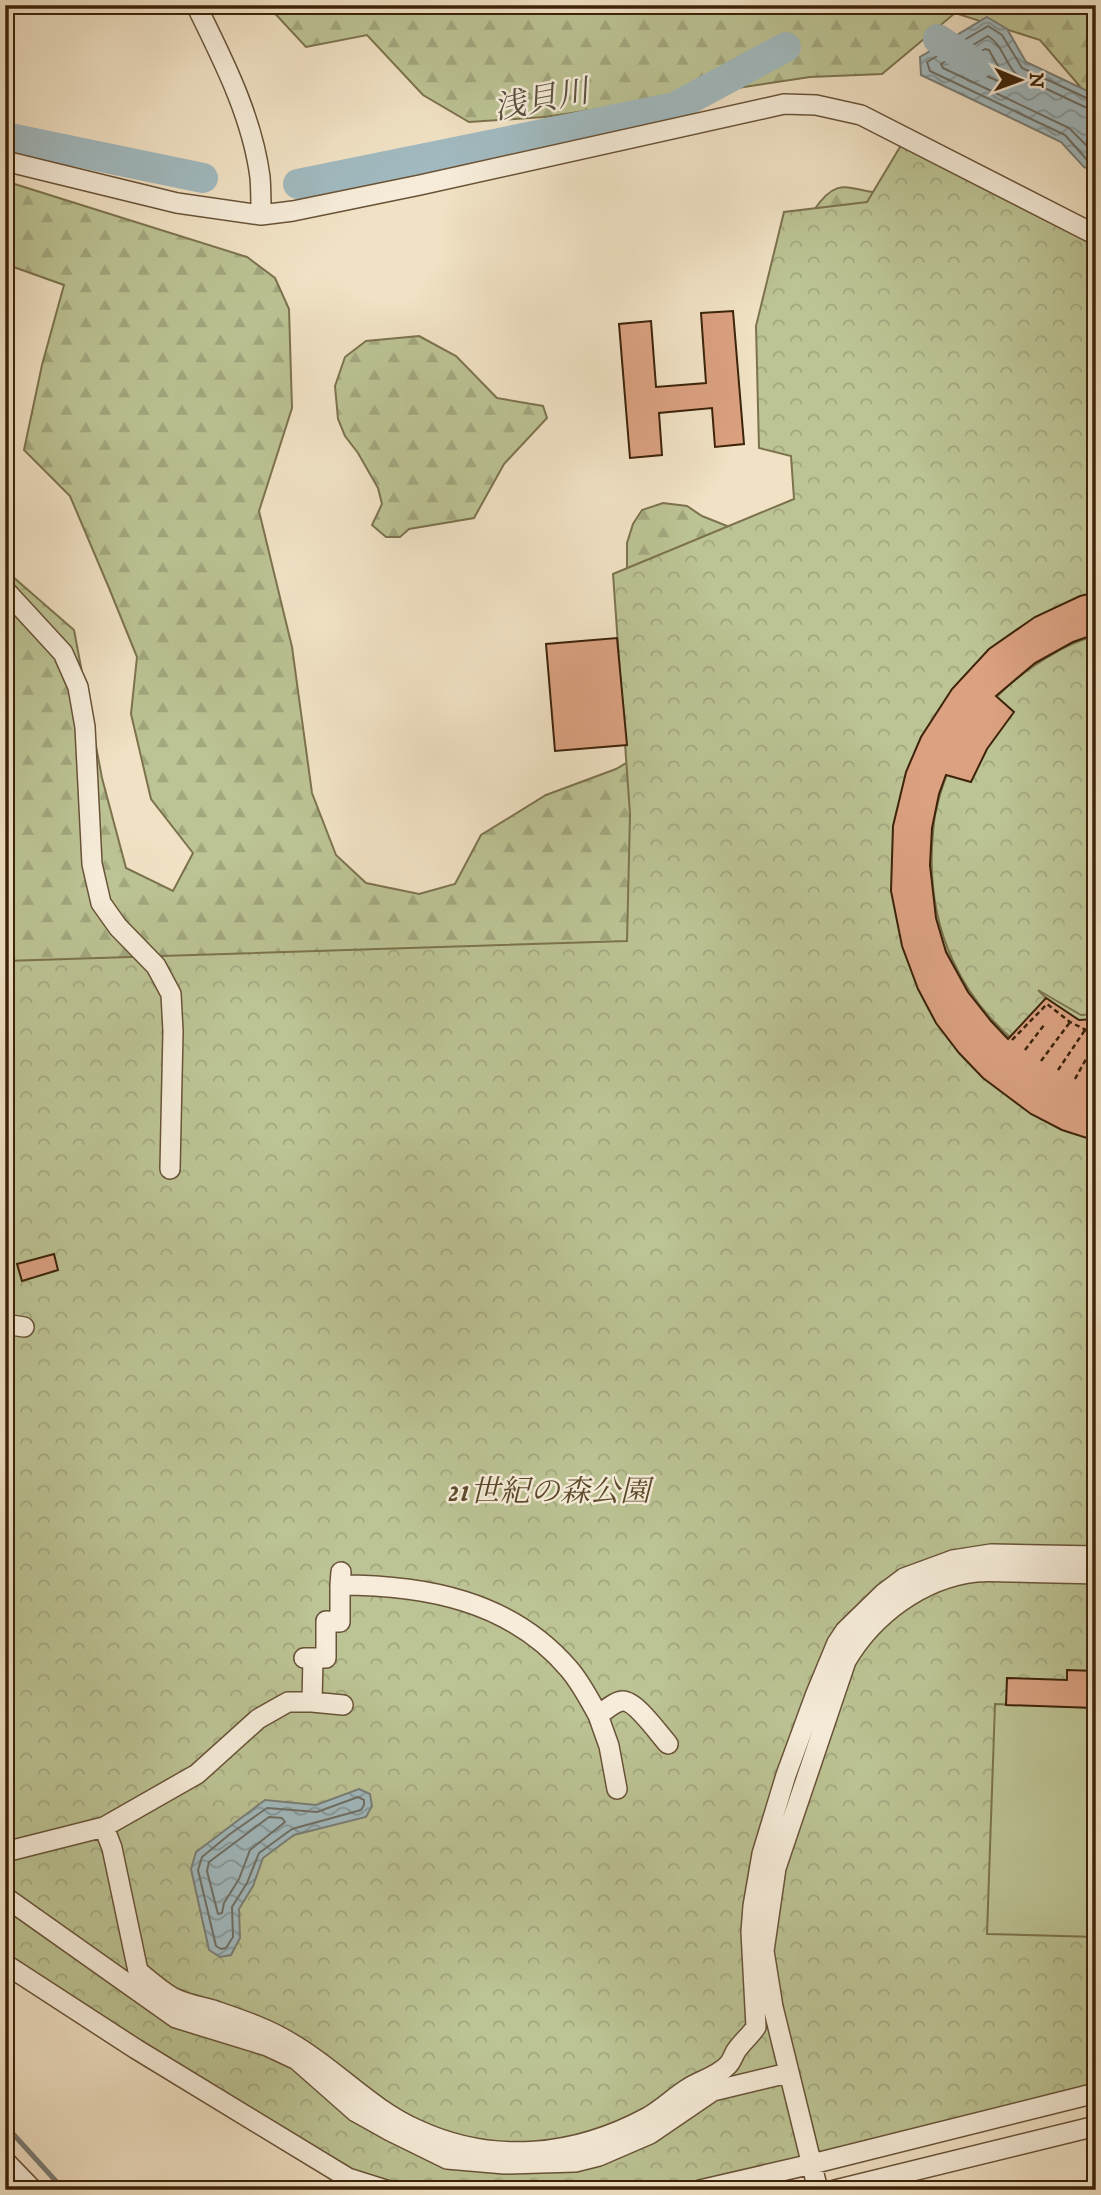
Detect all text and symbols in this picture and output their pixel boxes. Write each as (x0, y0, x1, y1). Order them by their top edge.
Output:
north arrow (986, 46, 1056, 116)
water label: 浅貝川 (490, 72, 595, 130)
text: N (1024, 72, 1047, 89)
park label: 21世紀の森公園 (448, 1474, 655, 1511)

